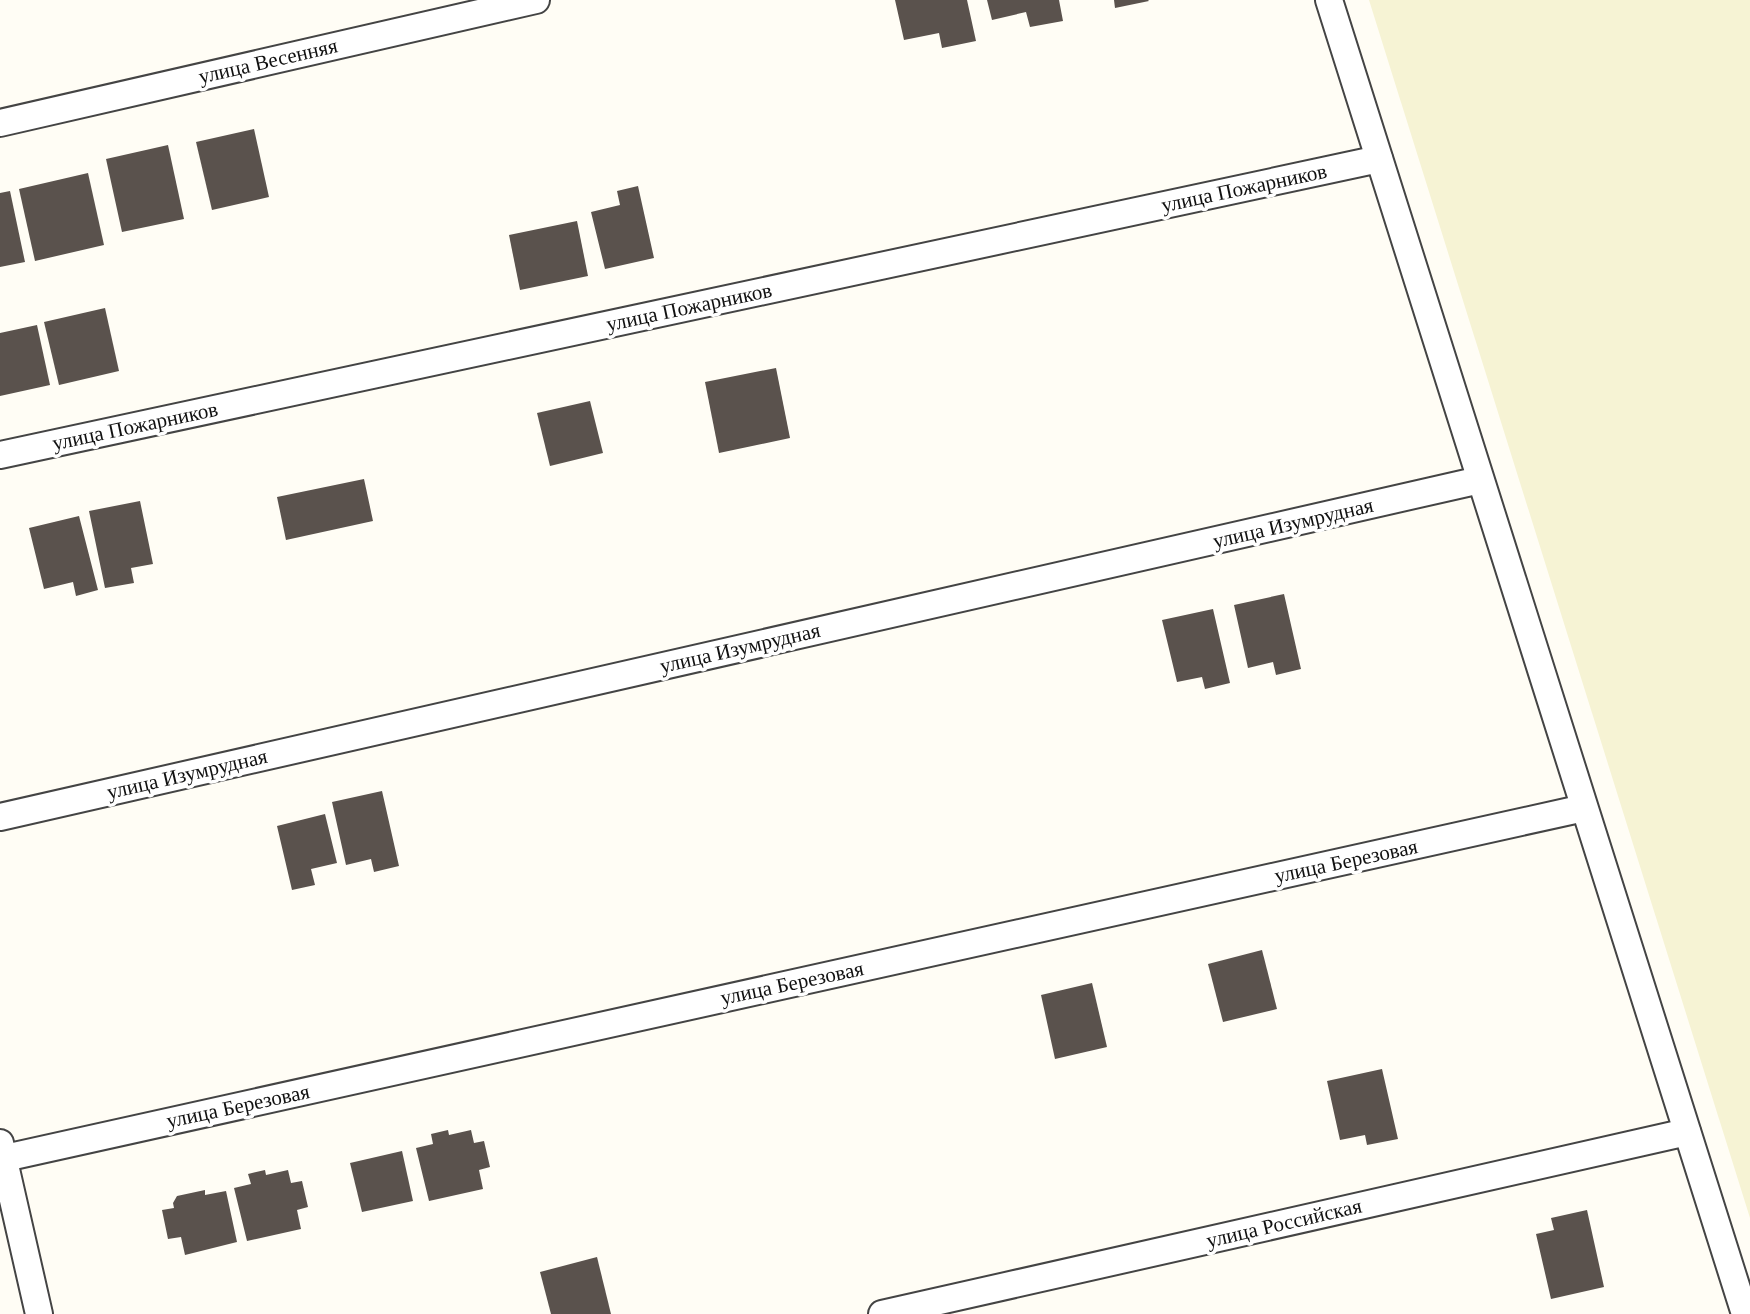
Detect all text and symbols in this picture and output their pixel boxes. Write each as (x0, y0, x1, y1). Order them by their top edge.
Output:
street label: улица Весенняя (196, 33, 340, 89)
street label: улица Пожарников (1159, 159, 1329, 217)
street label: улица Пожарников (604, 278, 774, 336)
street label: улица Пожарников (50, 397, 220, 455)
street label: улица Изумрудная (1210, 493, 1376, 553)
street label: улица Изумрудная (657, 618, 823, 678)
street label: улица Изумрудная (104, 744, 270, 804)
street label: улица Березовая (1272, 834, 1420, 888)
street label: улица Березовая (718, 956, 866, 1010)
street label: улица Березовая (164, 1079, 312, 1133)
street label: улица Российская (1204, 1193, 1364, 1253)

